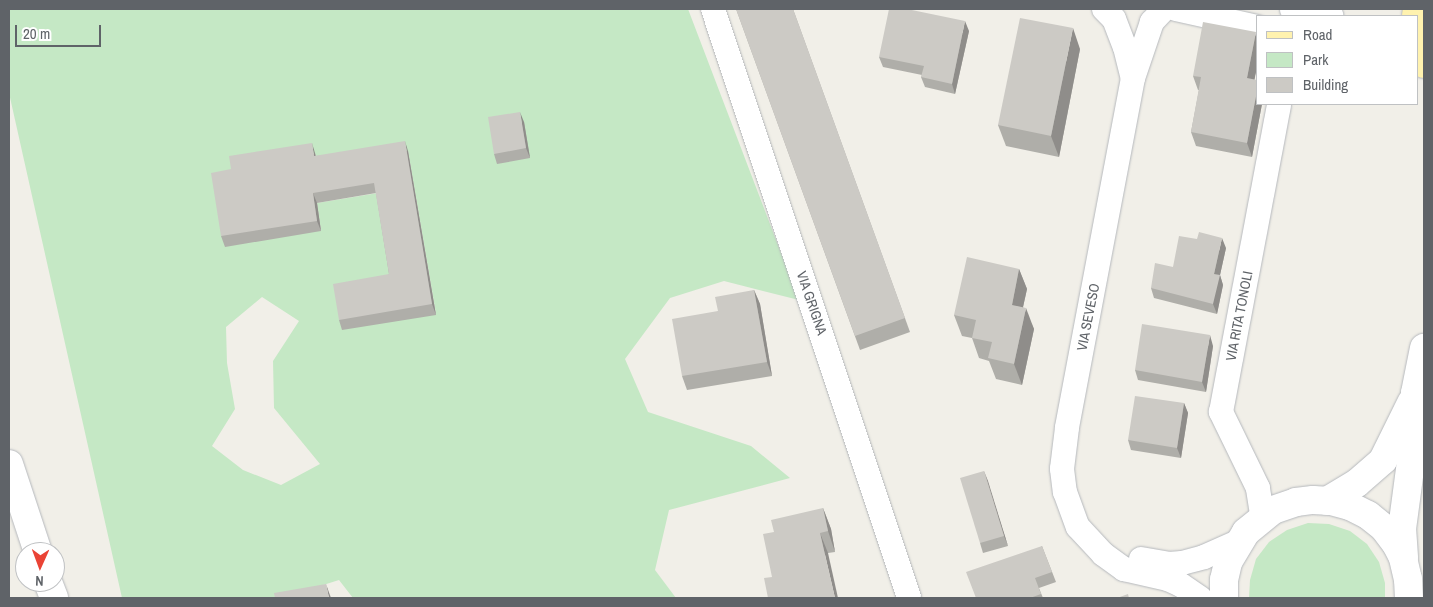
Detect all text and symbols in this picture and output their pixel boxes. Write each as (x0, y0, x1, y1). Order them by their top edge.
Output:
scale bar (18, 15, 104, 47)
legend (1256, 15, 1418, 105)
text: 20 m (23, 23, 50, 44)
text: Road (1303, 24, 1332, 45)
text: Park (1303, 49, 1328, 70)
text: Building (1303, 74, 1348, 95)
street label: VIA GRIGNA (793, 269, 831, 337)
street label: VIA RITA TONOLI (1222, 269, 1256, 363)
street label: VIA SEVESO (1073, 282, 1103, 352)
north arrow (15, 542, 65, 592)
text: N (35, 572, 44, 590)

